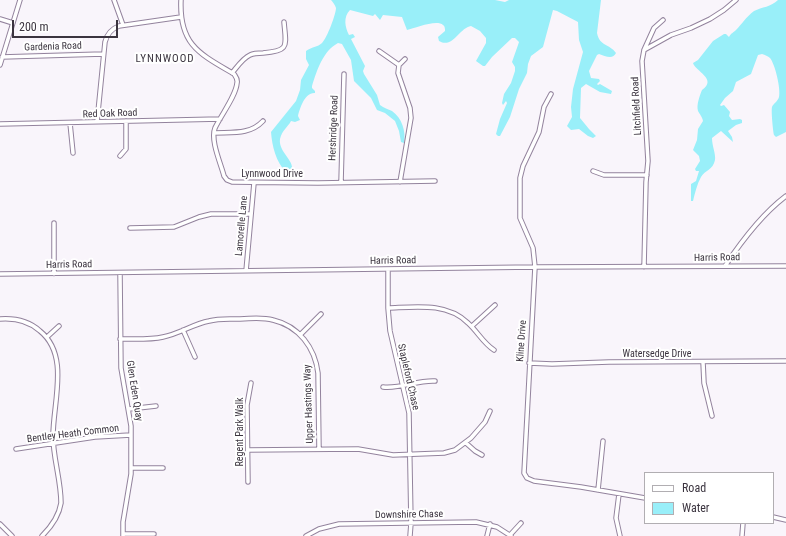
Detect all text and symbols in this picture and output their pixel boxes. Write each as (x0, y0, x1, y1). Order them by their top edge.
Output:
scale bar (14, 12, 120, 38)
text: 200 m (19, 20, 49, 34)
street label: Gardenia Road (24, 40, 82, 54)
district label: LYNNWOOD (135, 52, 195, 66)
street label: Litchfield Road (629, 76, 645, 136)
street label: Hershridge Road (327, 95, 341, 161)
street label: Red Oak Road (82, 107, 138, 121)
street label: Lynnwood Drive (241, 168, 303, 180)
street label: Lamorelle Lane (233, 195, 251, 257)
street label: Harris Road (694, 252, 740, 264)
street label: Harris Road (370, 255, 416, 267)
street label: Harris Road (46, 259, 92, 271)
street label: Kline Drive (515, 320, 529, 362)
street label: Stapleford Chase (395, 343, 421, 411)
street label: Watersedge Drive (622, 348, 692, 360)
street label: Glen Eden Quay (123, 360, 145, 422)
street label: Upper Hastings Way (302, 364, 316, 444)
street label: Regent Park Walk (234, 398, 246, 466)
street label: Bentley Heath Common (26, 422, 120, 446)
legend (644, 472, 774, 524)
text: Road (682, 481, 706, 495)
text: Water (682, 501, 710, 515)
street label: Downshire Chase (375, 508, 443, 522)

